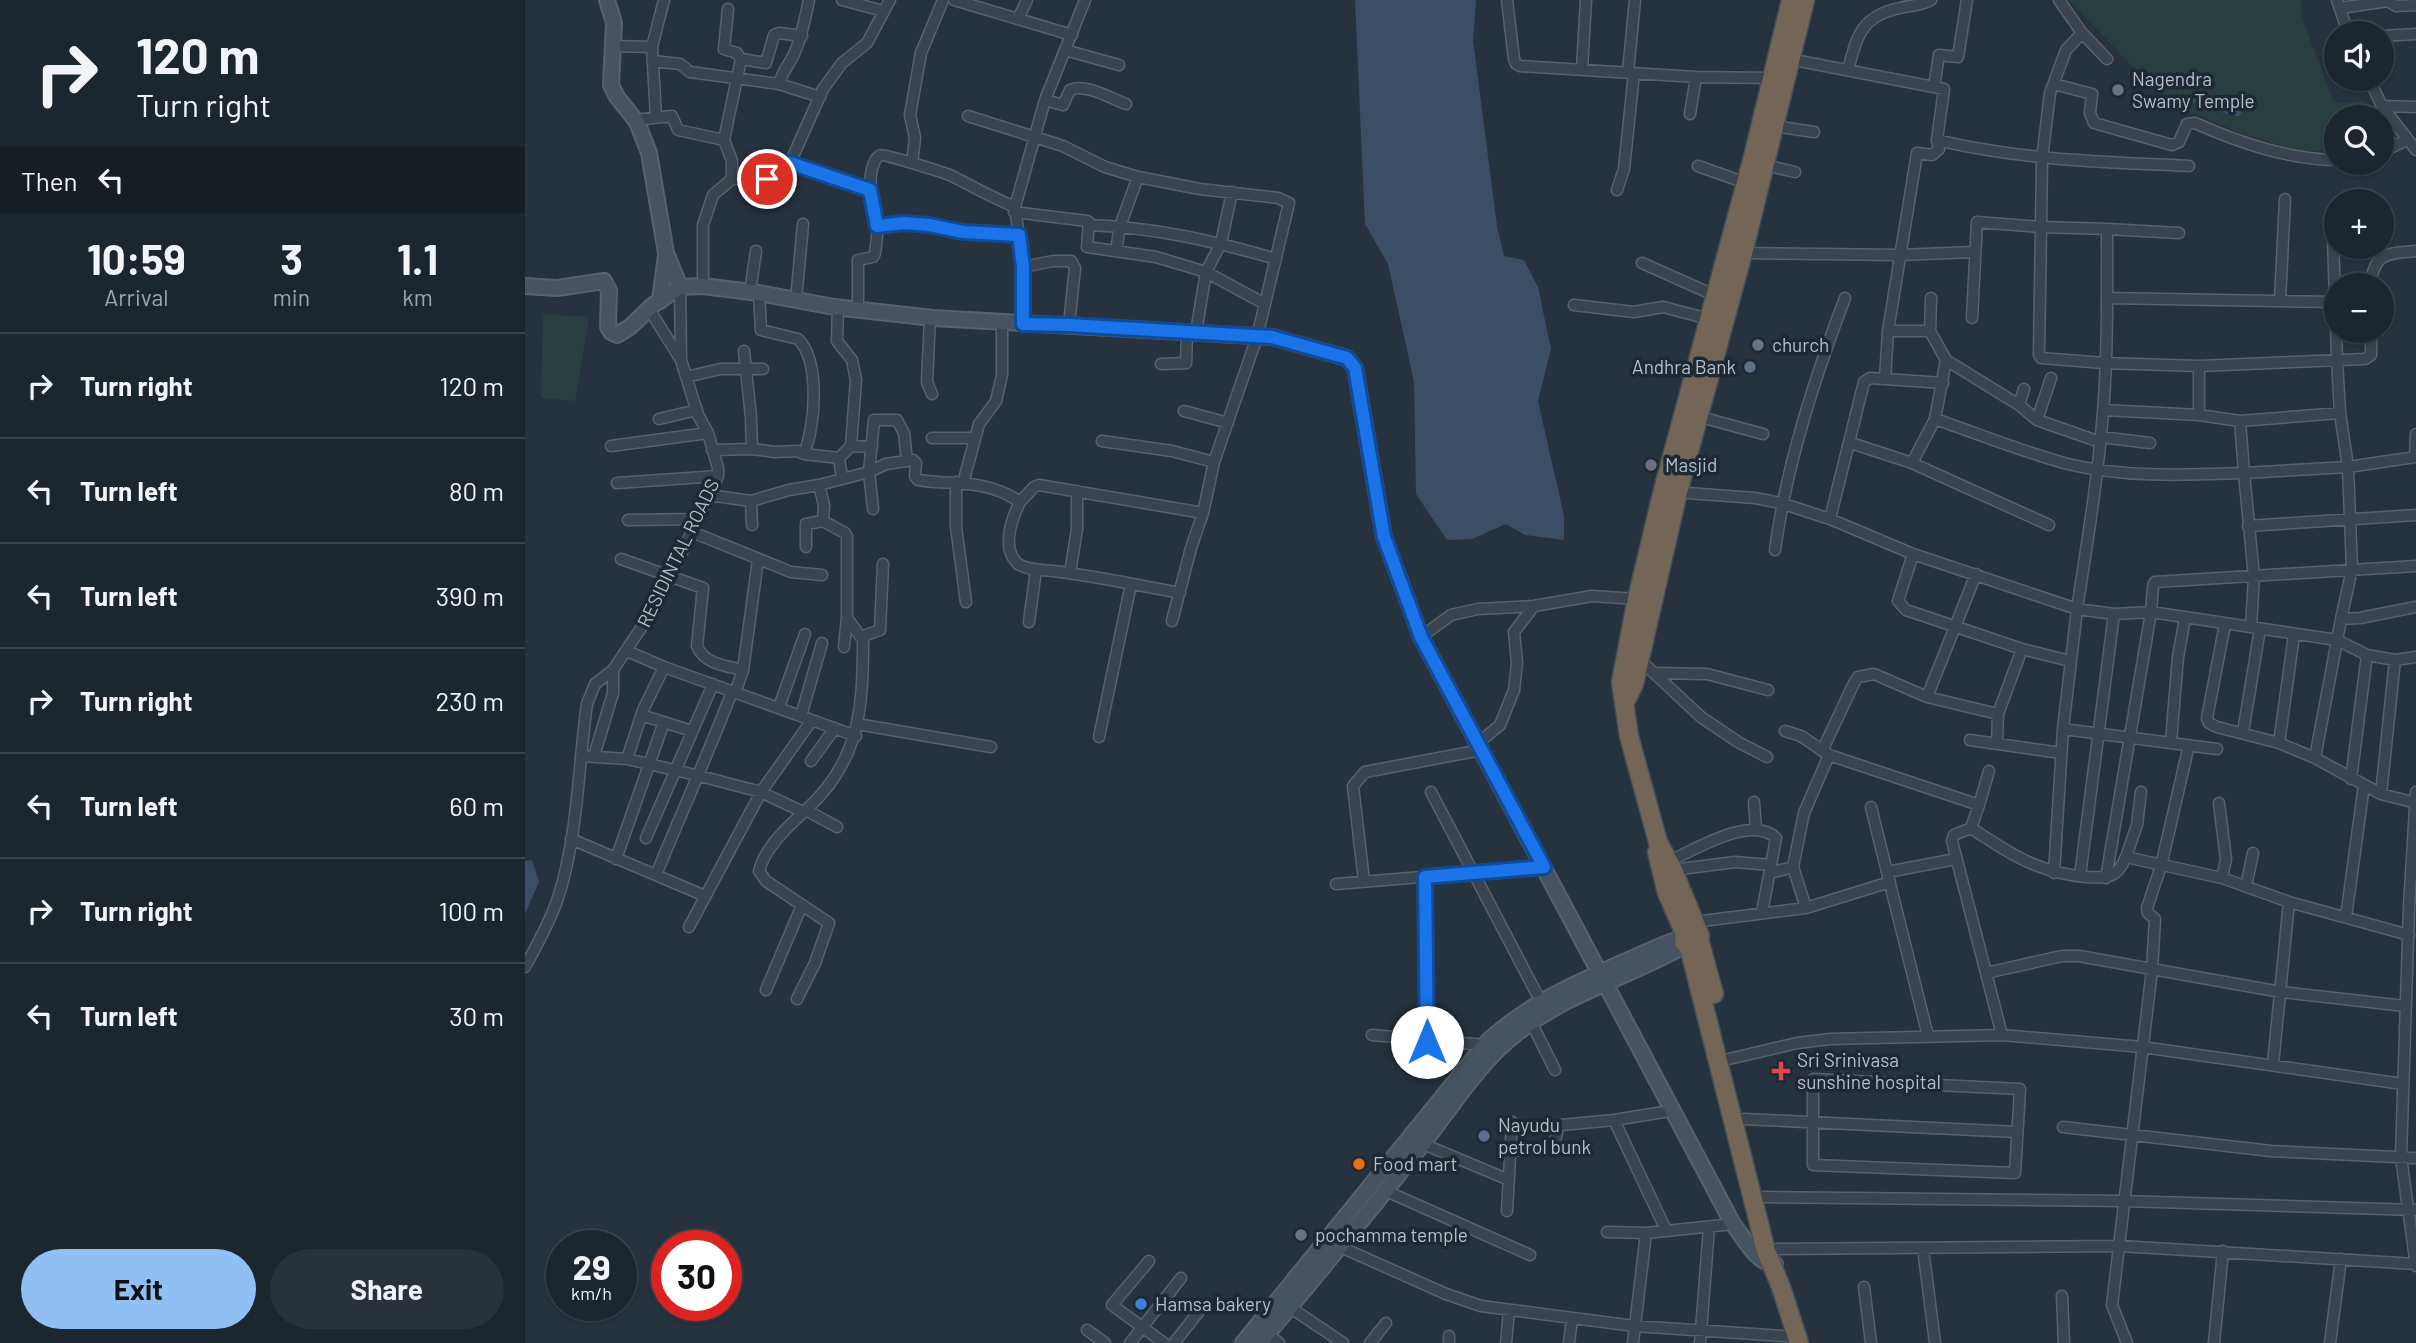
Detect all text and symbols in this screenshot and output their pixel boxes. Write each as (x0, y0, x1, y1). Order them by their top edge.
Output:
map controls (2324, 21, 2394, 343)
button: sound (2324, 21, 2394, 91)
text: 120 m (136, 25, 259, 84)
icon: right (21, 28, 112, 119)
place label: Nagendra Swamy Temple (2132, 67, 2255, 112)
marker: Nagendra Swamy Temple (2110, 82, 2126, 98)
text: Turn right (136, 85, 271, 123)
button: search (2324, 105, 2394, 175)
pin (737, 149, 797, 209)
icon: arrive (748, 160, 786, 198)
icon: left (92, 161, 130, 199)
text: Then (21, 165, 78, 196)
button: + (2324, 189, 2394, 259)
text: 10:59 (87, 233, 186, 283)
text: 3 (280, 233, 303, 283)
text: 1.1 (397, 233, 438, 283)
button: − (2324, 273, 2394, 343)
text: Arrival (104, 283, 169, 311)
text: min (273, 283, 310, 311)
text: km (402, 283, 433, 311)
place label: church (1772, 333, 1829, 356)
marker: church (1750, 337, 1766, 353)
place label: Andhra Bank (1632, 355, 1736, 378)
marker: Andhra Bank (1742, 359, 1758, 375)
icon: right (21, 367, 59, 405)
text: Turn right (80, 370, 193, 401)
text: 120 m (440, 370, 504, 401)
place label: Masjid (1665, 453, 1717, 476)
marker: Masjid (1643, 457, 1659, 473)
icon: left (21, 472, 59, 510)
text: Turn left (80, 475, 178, 506)
text: 80 m (449, 475, 504, 506)
street label: RESIDINTAL ROADS (632, 475, 723, 631)
icon: left (21, 577, 59, 615)
text: Turn left (80, 580, 178, 611)
text: 390 m (436, 580, 504, 611)
icon: right (21, 682, 59, 720)
text: Turn right (80, 685, 193, 716)
text: 230 m (435, 685, 504, 716)
icon: left (21, 787, 59, 825)
text: Turn left (80, 790, 178, 821)
text: 60 m (449, 790, 504, 821)
icon: right (21, 892, 59, 930)
text: Turn right (80, 895, 193, 926)
text: 100 m (439, 895, 504, 926)
icon: left (21, 997, 59, 1035)
text: Turn left (80, 1000, 178, 1031)
text: 30 m (449, 1000, 504, 1031)
position arrow (1390, 1005, 1464, 1079)
place label: Sri Srinivasa sunshine hospital (1797, 1048, 1941, 1093)
marker: Sri Srinivasa sunshine hospital (1771, 1061, 1791, 1081)
place label: Nayudu petrol bunk (1498, 1113, 1591, 1158)
marker: Nayudu petrol bunk (1476, 1128, 1492, 1144)
place label: Food mart (1373, 1152, 1457, 1175)
marker: Food mart (1351, 1156, 1367, 1172)
place label: pochamma temple (1315, 1223, 1468, 1246)
marker: pochamma temple (1293, 1227, 1309, 1243)
speed limit sign: 30 (651, 1230, 742, 1321)
text: 29 (572, 1245, 611, 1287)
button: Exit (21, 1249, 256, 1329)
button: Share (270, 1249, 504, 1329)
text: km/h (571, 1282, 612, 1304)
place label: Hamsa bakery (1155, 1292, 1271, 1315)
marker: Hamsa bakery (1133, 1296, 1149, 1312)

